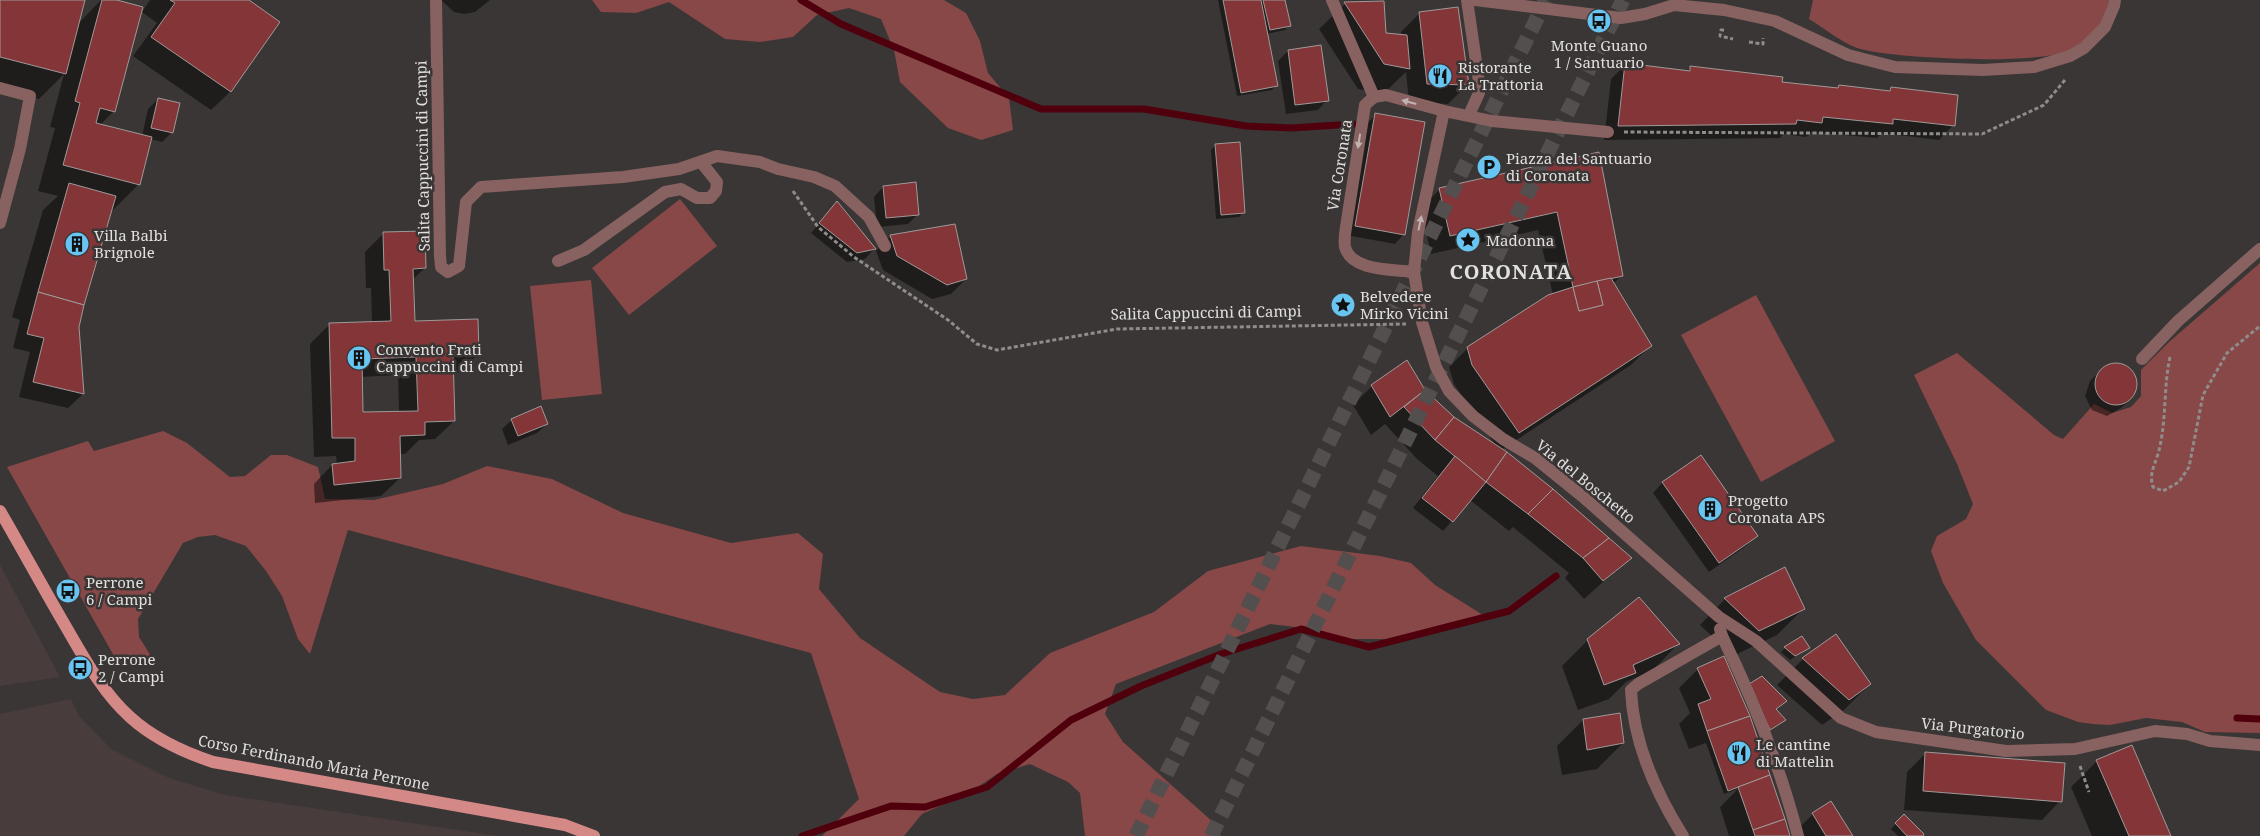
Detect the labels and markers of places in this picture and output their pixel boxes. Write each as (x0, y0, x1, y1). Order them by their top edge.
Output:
bus stop icon: Monte Guano 1 / Santuario (1586, 8, 1612, 34)
place label: Monte Guano 1 / Santuario (1551, 35, 1647, 72)
place label: Ristorante La Trattoria (1458, 57, 1544, 94)
restaurant icon: Ristorante La Trattoria (1427, 63, 1453, 89)
place label: Piazza del Santuario di Coronata (1506, 148, 1652, 185)
parking icon: Piazza del Santuario di Coronata (1476, 154, 1502, 180)
place label: Villa Balbi Brignole (94, 225, 168, 262)
place icon: Madonna (1455, 227, 1481, 253)
place label: Madonna (1486, 230, 1554, 250)
building icon: Villa Balbi Brignole (64, 231, 90, 257)
place label: Belvedere Mirko Vicini (1360, 286, 1449, 323)
place icon: Belvedere Mirko Vicini (1330, 292, 1356, 318)
place label: Convento Frati Cappuccini di Campi (376, 339, 523, 376)
building icon: Convento Frati Cappuccini di Campi (346, 345, 372, 371)
place label: Progetto Coronata APS (1728, 490, 1825, 527)
building icon: Progetto Coronata APS (1697, 496, 1723, 522)
place label: Perrone 6 / Campi (86, 572, 153, 609)
bus stop icon: Perrone 6 / Campi (55, 578, 81, 604)
place label: Perrone 2 / Campi (98, 649, 165, 686)
bus stop icon: Perrone 2 / Campi (67, 655, 93, 681)
place label: Le cantine di Mattelin (1756, 734, 1834, 771)
restaurant icon: Le cantine di Mattelin (1726, 740, 1752, 766)

